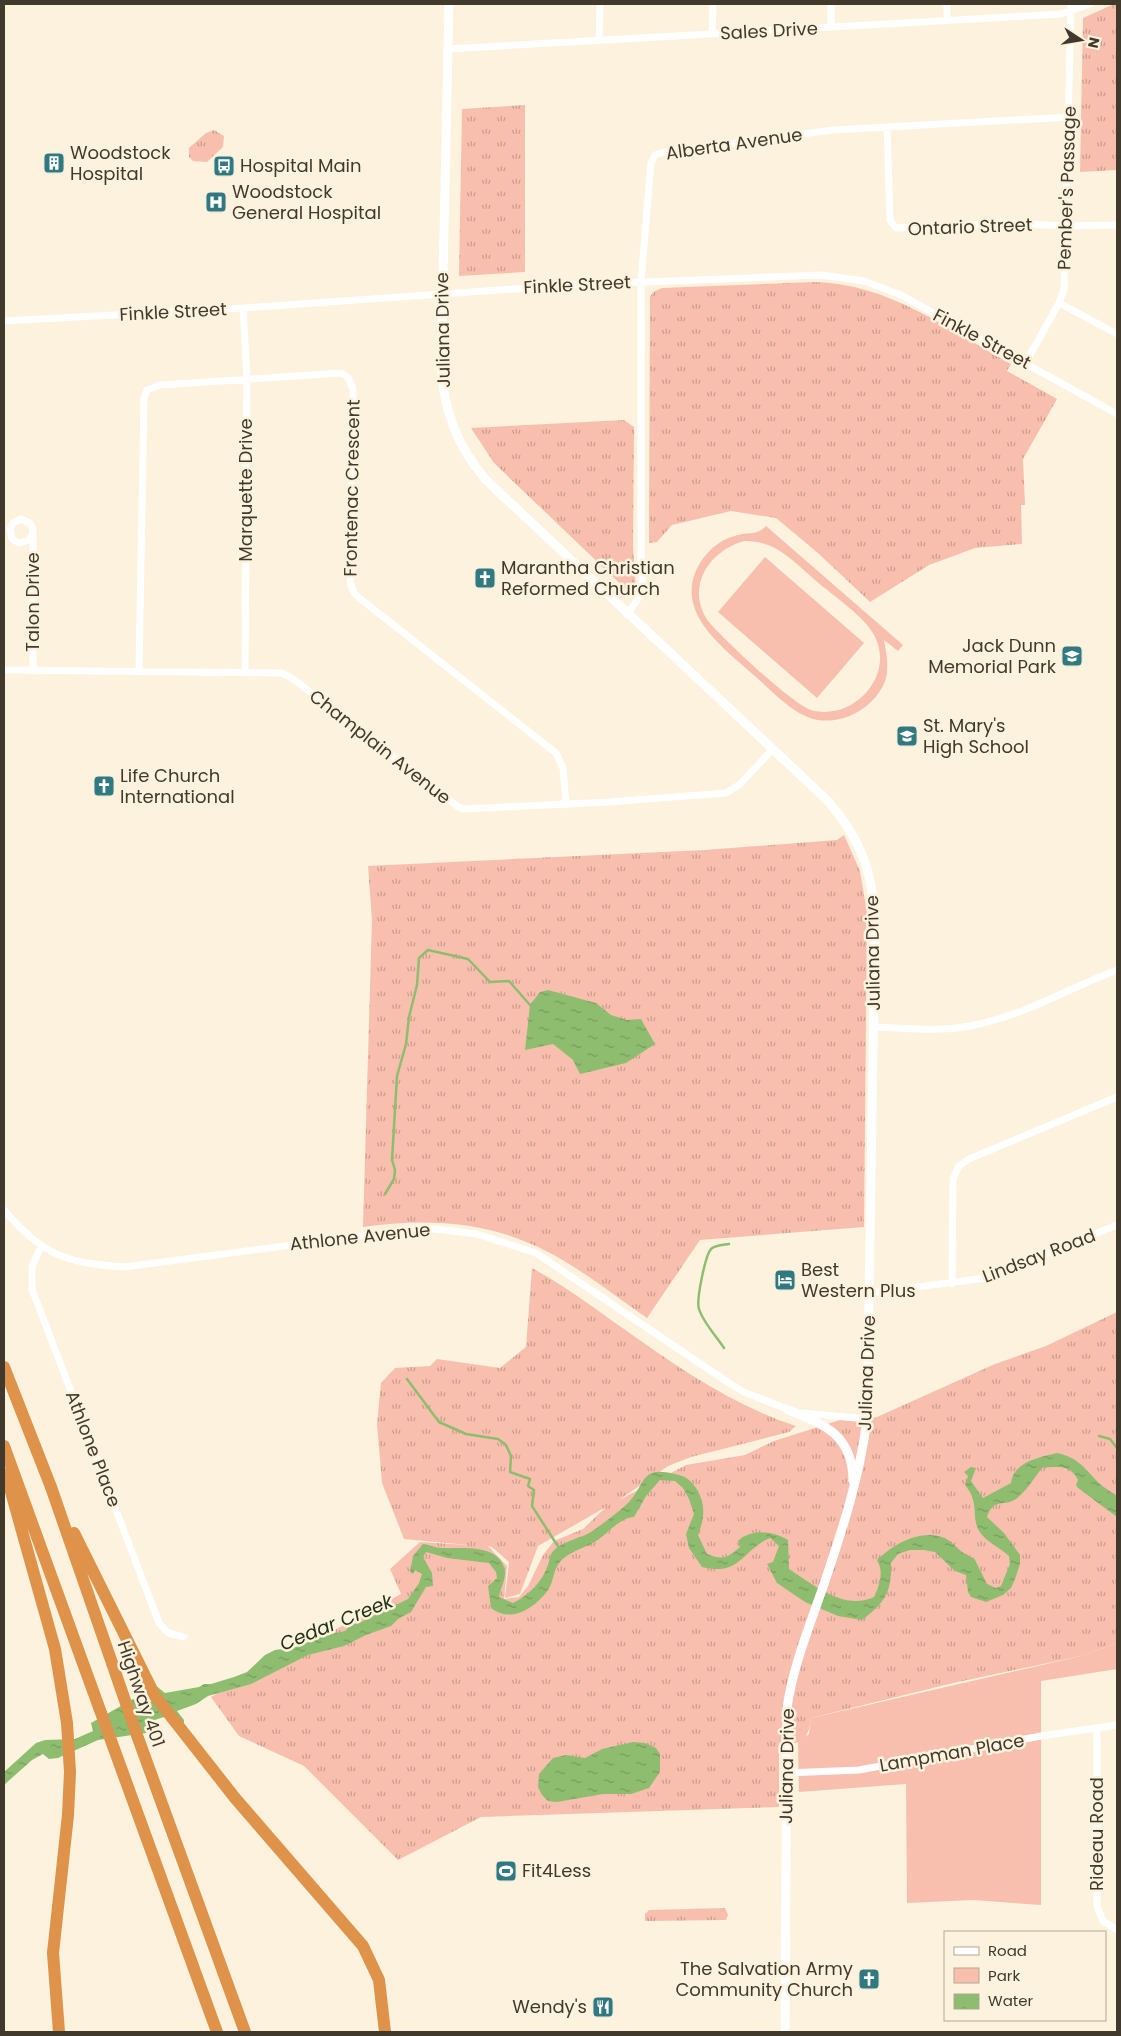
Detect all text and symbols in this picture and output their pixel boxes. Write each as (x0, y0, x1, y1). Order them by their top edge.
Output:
street label: Sales Drive (720, 15, 818, 46)
north arrow (1056, 15, 1106, 65)
text: N (1083, 35, 1105, 50)
street label: Pember's Passage (1051, 106, 1082, 270)
street label: Alberta Avenue (664, 122, 804, 165)
place label: Woodstock Hospital (70, 140, 171, 186)
building icon: Woodstock Hospital (42, 151, 66, 175)
place label: Hospital Main (240, 153, 362, 178)
bus stop icon: Hospital Main (212, 154, 236, 178)
place label: Woodstock General Hospital (232, 179, 381, 225)
hospital icon: Woodstock General Hospital (204, 190, 228, 214)
street label: Ontario Street (907, 212, 1033, 241)
street label: Finkle Street (523, 269, 631, 300)
street label: Juliana Drive (429, 272, 456, 388)
street label: Finkle Street (119, 296, 227, 327)
street label: Finkle Street (929, 302, 1036, 375)
street label: Frontenac Crescent (337, 399, 366, 577)
street label: Marquette Drive (233, 418, 258, 562)
street label: Talon Drive (20, 552, 45, 652)
place label: Marantha Christian Reformed Church (501, 555, 675, 601)
church icon: Marantha Christian Reformed Church (473, 566, 497, 590)
place label: Jack Dunn Memorial Park (928, 633, 1057, 679)
school or university icon: Jack Dunn Memorial Park (1060, 644, 1084, 668)
street label: Champlain Avenue (304, 683, 456, 810)
place label: St. Mary's High School (923, 713, 1029, 759)
school or university icon: St. Mary's High School (895, 724, 919, 748)
place label: Life Church International (120, 763, 235, 809)
church icon: Life Church International (92, 774, 116, 798)
street label: Juliana Drive (859, 895, 886, 1011)
street label: Athlone Avenue (288, 1217, 431, 1256)
street label: Lindsay Road (979, 1223, 1099, 1289)
place label: Best Western Plus (801, 1257, 916, 1303)
hotel icon: Best Western Plus (773, 1268, 797, 1292)
street label: Juliana Drive (852, 1315, 881, 1431)
street label: Athlone Place (60, 1387, 127, 1511)
water label: Cedar Creek (275, 1587, 398, 1657)
street label: Highway 401 (112, 1637, 171, 1750)
street label: Juliana Drive (773, 1708, 800, 1824)
street label: Lampman Place (877, 1727, 1026, 1778)
street label: Rideau Road (1084, 1777, 1109, 1891)
place label: Fit4Less (522, 1858, 591, 1883)
sports icon: Fit4Less (494, 1859, 518, 1883)
legend (944, 1931, 1106, 2021)
text: Road (988, 1940, 1027, 1961)
place label: The Salvation Army Community Church (675, 1956, 853, 2002)
text: Park (988, 1965, 1020, 1986)
church icon: The Salvation Army Community Church (857, 1967, 881, 1991)
text: Water (988, 1990, 1034, 2011)
place label: Wendy's (512, 1994, 587, 2019)
restaurant icon: Wendy's (591, 1995, 615, 2019)

